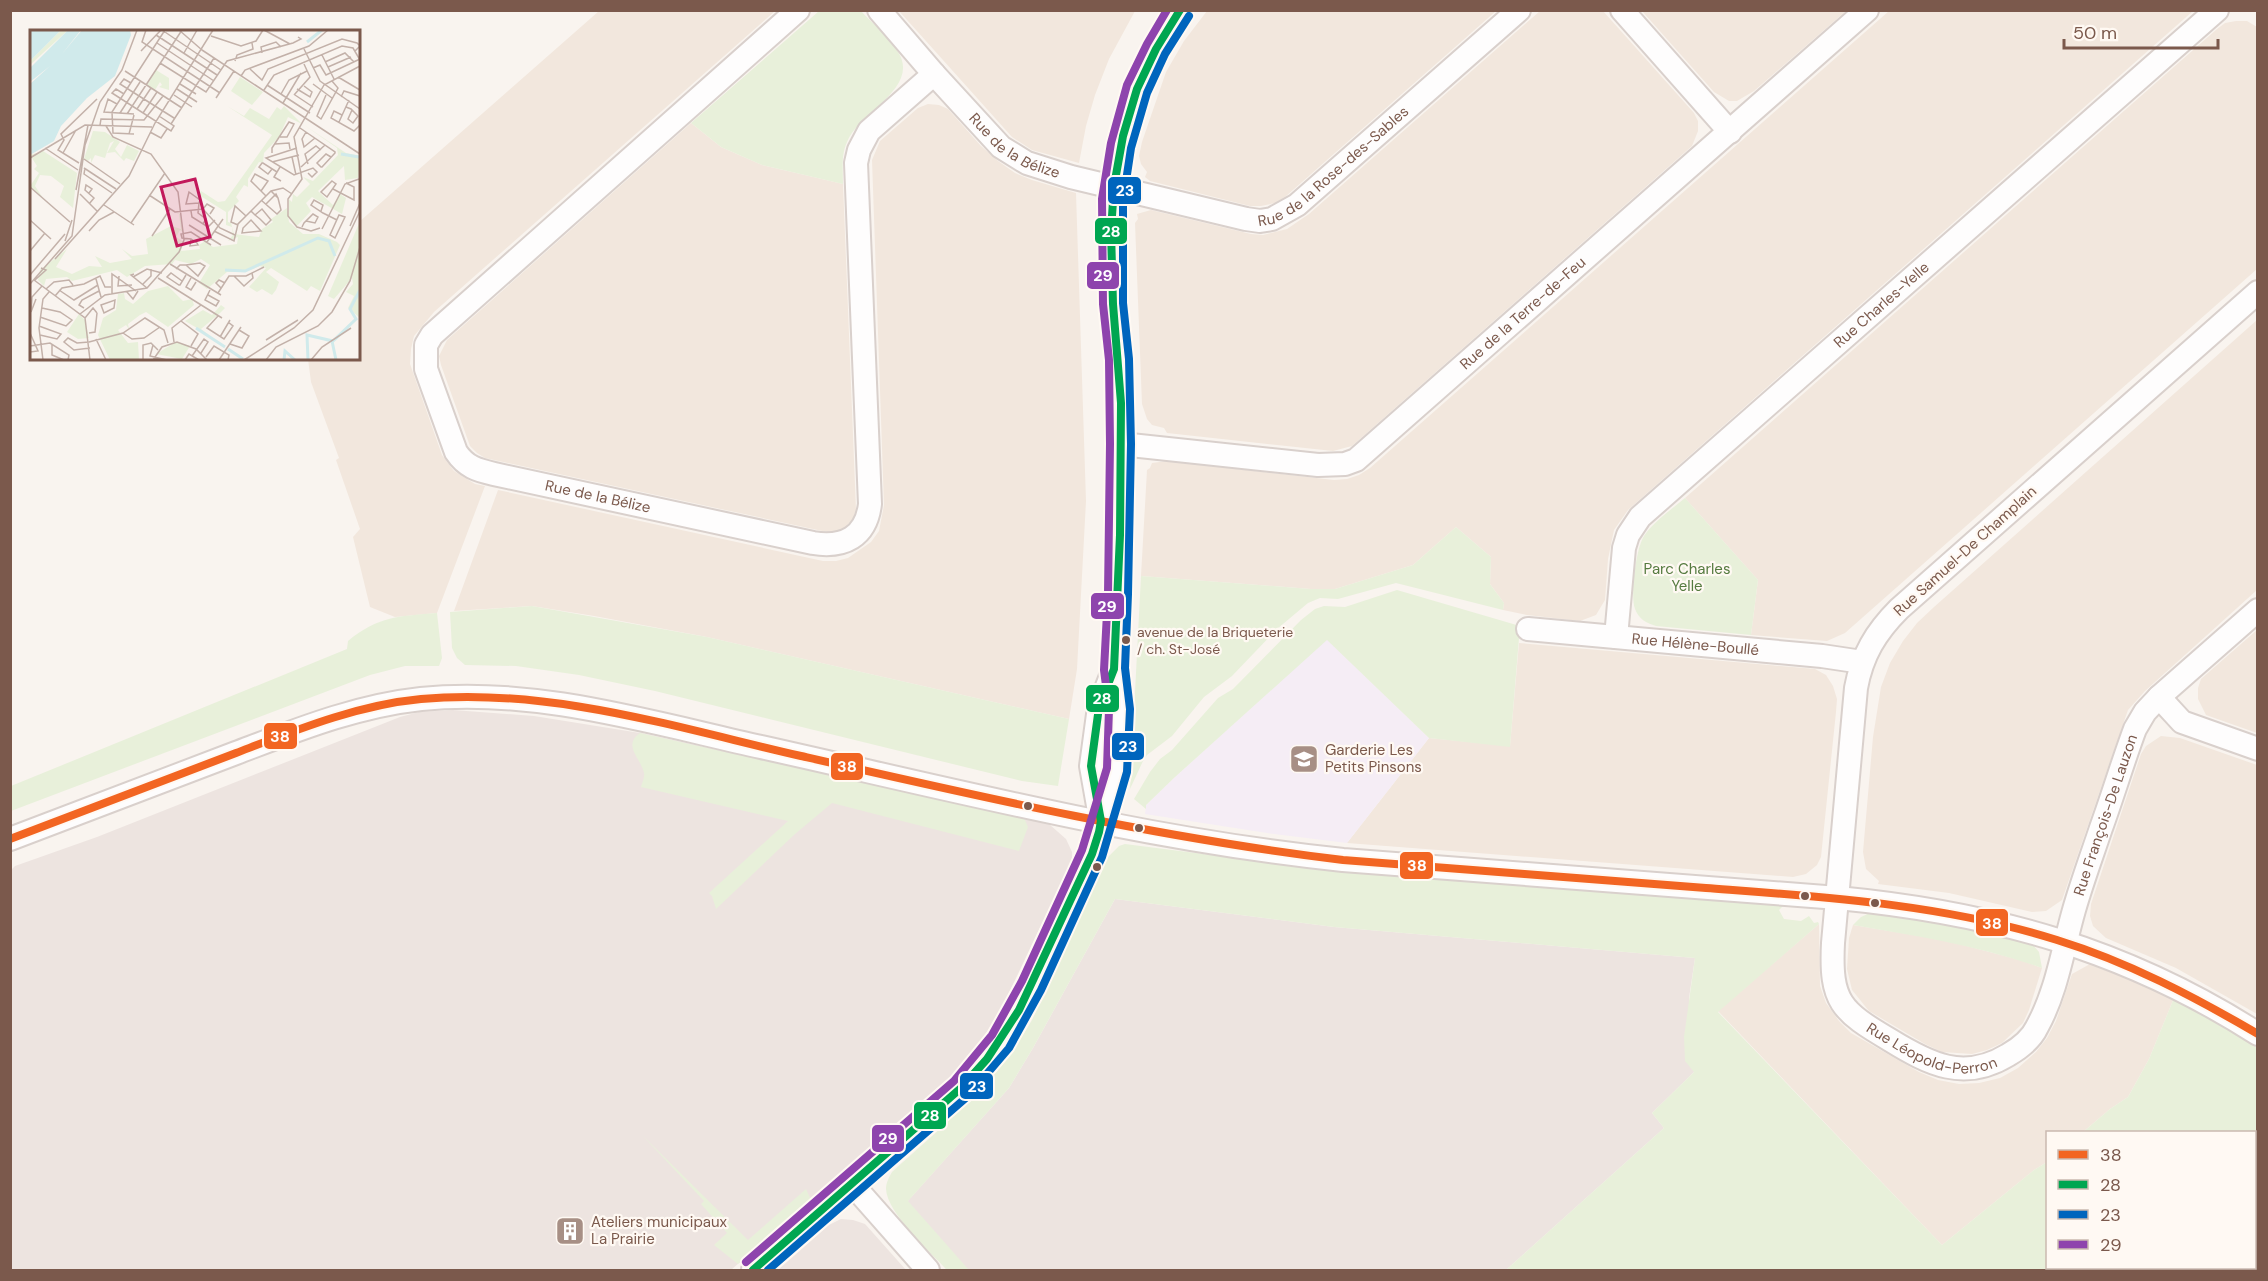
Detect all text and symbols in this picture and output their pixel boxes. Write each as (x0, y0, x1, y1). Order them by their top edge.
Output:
scale bar (2064, 12, 2218, 50)
text: 50 m (2073, 21, 2117, 45)
inset map (30, 30, 360, 360)
street label: Rue de la Rose-des-Sables (1256, 101, 1413, 231)
street label: Rue de la Bélize (965, 109, 1063, 183)
line badge: 23 (1107, 176, 1142, 205)
text: 23 (1116, 180, 1134, 201)
line badge: 28 (1094, 217, 1128, 245)
text: 28 (1101, 221, 1121, 242)
street label: Rue de la Terre-de-Feu (1455, 252, 1590, 374)
street label: Rue Charles-Yelle (1829, 257, 1934, 352)
line badge: 29 (1086, 261, 1120, 290)
text: 29 (1093, 265, 1113, 286)
street label: Rue de la Bélize (543, 475, 653, 518)
street label: Rue Samuel-De Champlain (1889, 481, 2041, 621)
park label: Parc Charles Yelle (1644, 559, 1730, 596)
line badge: 29 (1090, 592, 1125, 620)
text: 29 (1097, 596, 1117, 617)
place label: avenue de la Briqueterie / ch. St-José (1137, 623, 1293, 658)
street label: Rue Hélène-Boullé (1631, 629, 1760, 660)
marker: avenue de la Briqueterie / ch. St-José (1120, 634, 1132, 646)
line badge: 28 (1085, 684, 1120, 713)
text: 28 (1092, 688, 1112, 709)
line badge: 38 (263, 722, 298, 750)
text: 38 (270, 726, 290, 747)
street label: Rue François-De Lauzon (2069, 731, 2142, 898)
line badge: 23 (1111, 732, 1145, 761)
text: 23 (1119, 736, 1137, 757)
place label: Garderie Les Petits Pinsons (1325, 740, 1422, 777)
school or university icon: Garderie Les Petits Pinsons (1288, 743, 1320, 775)
line badge: 38 (830, 752, 864, 781)
text: 38 (837, 756, 857, 777)
unlabelled marker (1022, 800, 1034, 812)
unlabelled marker (1133, 822, 1145, 834)
line badge: 38 (1399, 851, 1434, 880)
text: 38 (1407, 855, 1427, 876)
unlabelled marker (1091, 861, 1103, 873)
unlabelled marker (1799, 890, 1811, 902)
unlabelled marker (1869, 897, 1881, 909)
line badge: 38 (1975, 908, 2009, 937)
text: 38 (1982, 913, 2002, 934)
street label: Rue Léopold-Perron (1863, 1018, 2000, 1079)
line badge: 23 (959, 1072, 994, 1100)
text: 23 (968, 1076, 986, 1097)
line badge: 28 (913, 1101, 947, 1130)
text: 28 (920, 1105, 940, 1126)
line badge: 29 (871, 1124, 905, 1153)
text: 29 (878, 1128, 898, 1149)
legend (2046, 1131, 2256, 1269)
text: 38 (2100, 1143, 2122, 1167)
text: 28 (2100, 1173, 2121, 1197)
text: 23 (2100, 1203, 2121, 1227)
place label: Ateliers municipaux La Prairie (591, 1212, 728, 1249)
building icon: Ateliers municipaux La Prairie (554, 1215, 586, 1247)
text: 29 (2100, 1233, 2122, 1257)

